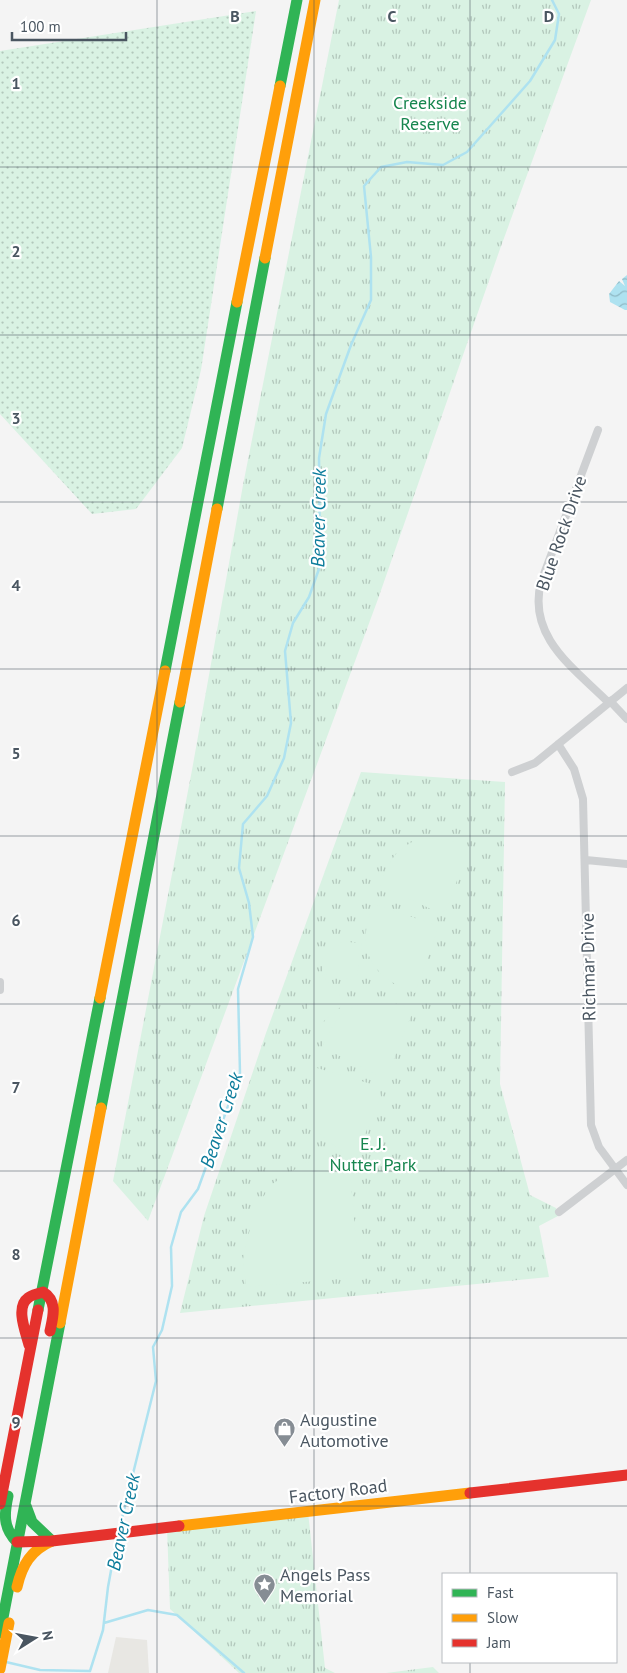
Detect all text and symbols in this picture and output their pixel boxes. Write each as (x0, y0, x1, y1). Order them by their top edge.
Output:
text: B (230, 6, 240, 26)
text: C (388, 6, 397, 26)
text: D (544, 6, 554, 26)
scale bar (12, 10, 126, 42)
text: 100 m (20, 17, 61, 36)
text: 1 (11, 73, 21, 93)
park label: Creekside Reserve (393, 91, 467, 135)
text: 2 (11, 241, 21, 261)
text: 3 (11, 408, 21, 428)
water label: Beaver Creek (305, 467, 331, 568)
street label: Blue Rock Drive (531, 472, 591, 594)
text: 4 (11, 575, 21, 595)
text: 5 (11, 743, 21, 763)
text: 6 (11, 910, 21, 930)
street label: Richmar Drive (576, 913, 600, 1021)
water label: Beaver Creek (194, 1068, 248, 1171)
text: 7 (11, 1077, 21, 1097)
park label: E. J. Nutter Park (330, 1132, 417, 1176)
text: 8 (11, 1244, 21, 1264)
place label: Augustine Automotive (300, 1408, 389, 1452)
text: 9 (11, 1412, 21, 1432)
shop icon: Augustine Automotive (272, 1417, 296, 1448)
water label: Beaver Creek (101, 1470, 145, 1573)
street label: Factory Road (288, 1474, 388, 1508)
place label: Angels Pass Memorial (280, 1563, 370, 1607)
place icon: Angels Pass Memorial (252, 1572, 276, 1603)
legend (442, 1573, 617, 1663)
text: Fast (487, 1583, 514, 1602)
text: Slow (487, 1608, 518, 1627)
north arrow (10, 1613, 60, 1663)
text: N (38, 1629, 57, 1642)
text: Jam (486, 1633, 511, 1652)

